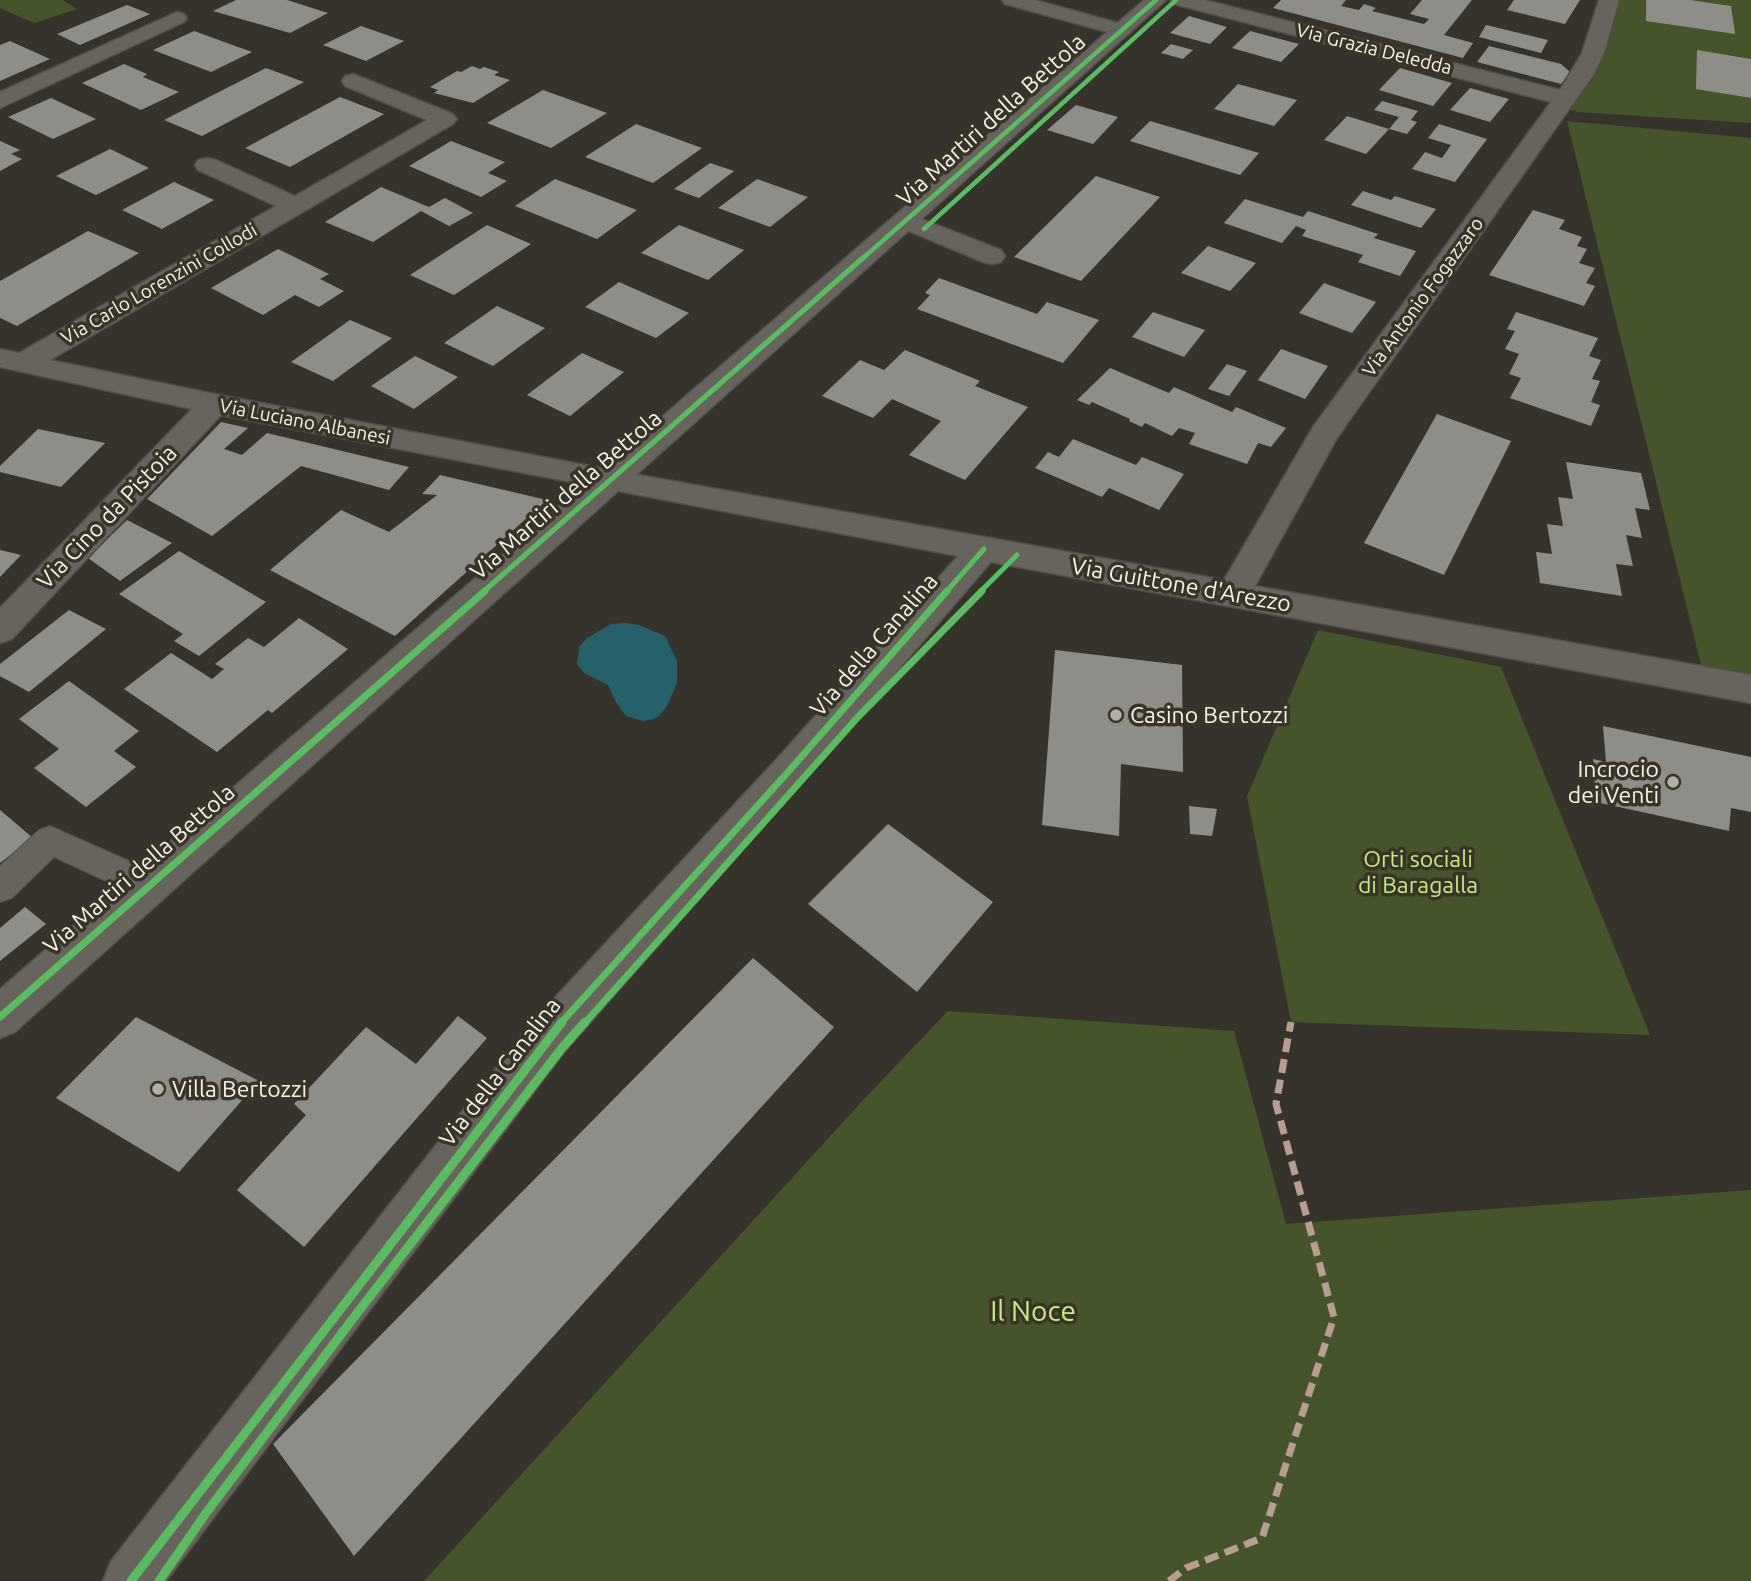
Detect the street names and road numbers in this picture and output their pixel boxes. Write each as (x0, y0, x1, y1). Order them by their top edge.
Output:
street label: Via Grazia Deledda (1294, 19, 1454, 79)
street label: Via Martiri della Bettola (891, 28, 1091, 212)
street label: Via Antonio Fogazzaro (1358, 213, 1488, 381)
street label: Via Carlo Lorenzini Collodi (57, 219, 261, 349)
street label: Via Luciano Albanesi (217, 394, 393, 450)
street label: Via Martiri della Bettola (465, 404, 667, 586)
street label: Via Cino da Pistoia (31, 439, 183, 595)
street label: Via Guittone d'Arezzo (1069, 552, 1293, 618)
street label: Via della Canalina (804, 568, 944, 722)
street label: Via Martiri della Bettola (38, 778, 240, 960)
street label: Via della Canalina (433, 992, 567, 1152)

